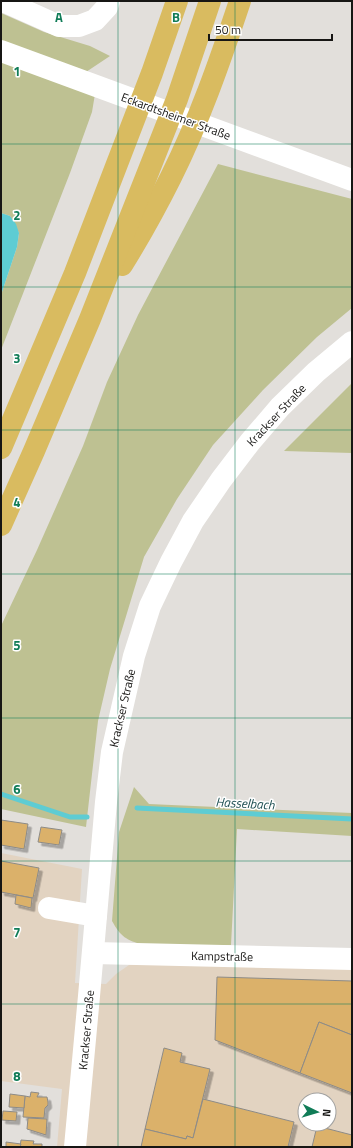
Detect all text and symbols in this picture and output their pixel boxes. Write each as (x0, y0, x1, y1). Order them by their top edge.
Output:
text: A (55, 7, 63, 27)
text: B (172, 7, 180, 27)
scale bar (209, 16, 332, 42)
text: 50 m (215, 20, 241, 39)
text: 1 (13, 61, 21, 81)
street label: Eckardtsheimer Straße (119, 87, 233, 145)
text: 2 (13, 205, 21, 225)
text: 3 (13, 348, 21, 368)
street label: Krackser Straße (242, 379, 310, 451)
text: 4 (13, 492, 21, 512)
text: 5 (13, 635, 21, 655)
street label: Krackser Straße (104, 667, 140, 749)
text: 6 (13, 779, 21, 799)
water label: Hasselbach (215, 791, 276, 815)
text: 7 (13, 922, 21, 942)
street label: Kampstraße (191, 946, 253, 966)
street label: Krackser Straße (73, 989, 99, 1071)
text: 8 (13, 1066, 21, 1086)
north arrow (297, 1092, 337, 1132)
text: N (319, 1108, 335, 1117)

